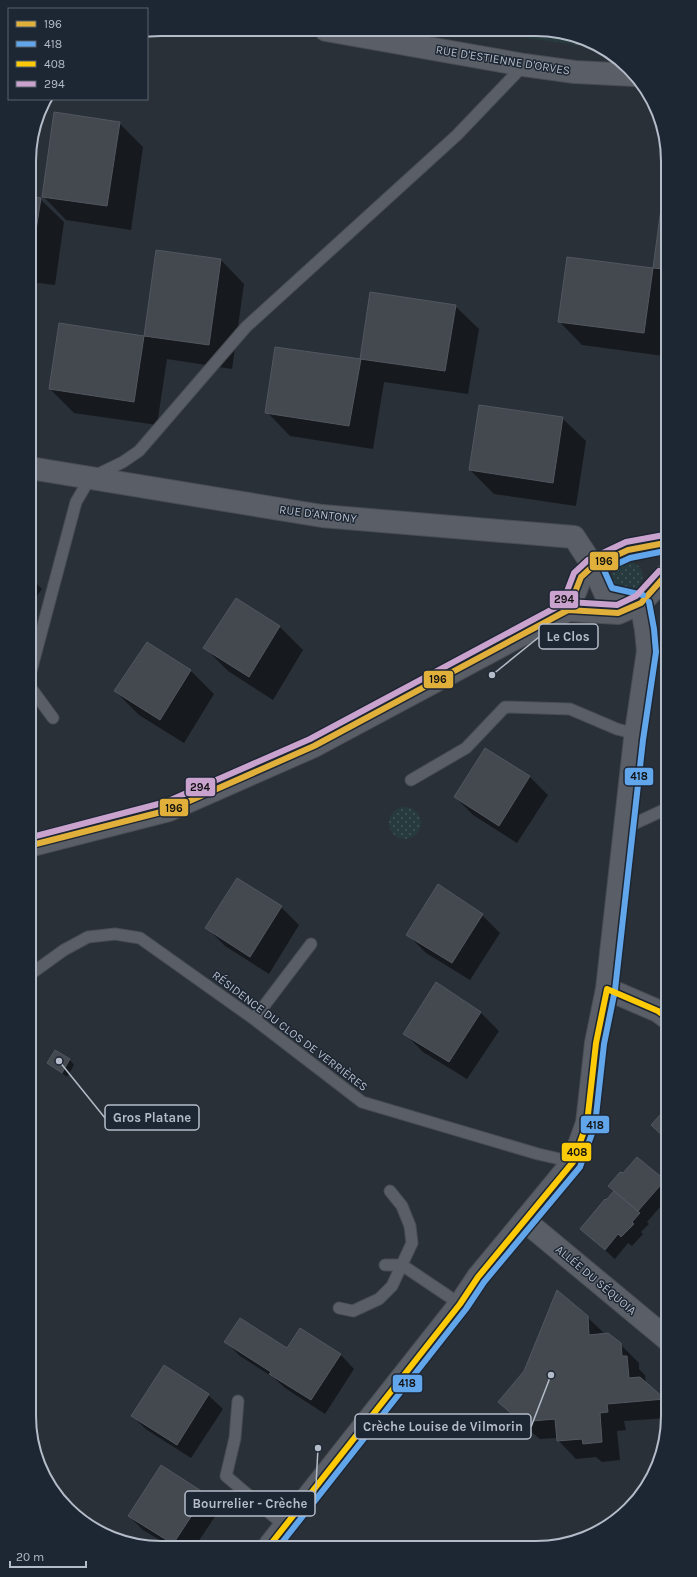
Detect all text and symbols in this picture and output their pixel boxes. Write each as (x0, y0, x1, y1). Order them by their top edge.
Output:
legend (8, 8, 148, 100)
text: 196 (44, 17, 62, 31)
text: 418 (44, 37, 62, 51)
street label: RUE D'ESTIENNE D'ORVES (435, 42, 571, 78)
text: 408 (44, 57, 65, 71)
text: 294 (44, 77, 65, 91)
street label: RUE D'ANTONY (278, 502, 358, 526)
line badge: 196 (589, 551, 619, 571)
text: 196 (595, 555, 613, 568)
line badge: 294 (549, 590, 579, 609)
text: 294 (554, 593, 574, 606)
callout: Le Clos (539, 624, 598, 649)
text: Le Clos (546, 629, 590, 644)
line badge: 196 (423, 670, 454, 689)
text: 196 (429, 673, 447, 686)
line badge: 418 (624, 767, 654, 786)
text: 418 (630, 770, 648, 783)
line badge: 294 (185, 777, 216, 797)
text: 294 (190, 781, 210, 794)
line badge: 196 (159, 798, 189, 817)
text: 196 (165, 802, 183, 815)
street label: RÉSIDENCE DU CLOS DE VERRIÈRES (209, 967, 371, 1094)
callout: Gros Platane (105, 1105, 199, 1130)
text: Gros Platane (113, 1110, 191, 1125)
line badge: 418 (580, 1115, 610, 1134)
text: 418 (586, 1119, 604, 1132)
line badge: 408 (561, 1142, 592, 1162)
text: 408 (567, 1146, 587, 1159)
street label: ALLÉE DU SÉQUOIA (553, 1242, 640, 1318)
line badge: 418 (392, 1374, 423, 1393)
text: 418 (398, 1377, 416, 1390)
callout: Crèche Louise de Vilmorin (355, 1414, 531, 1439)
text: Crèche Louise de Vilmorin (363, 1419, 523, 1434)
callout: Bourrelier - Crèche (185, 1491, 315, 1516)
text: Bourrelier - Crèche (193, 1496, 307, 1511)
scale bar (10, 1543, 86, 1569)
text: 20 m (16, 1550, 44, 1564)

